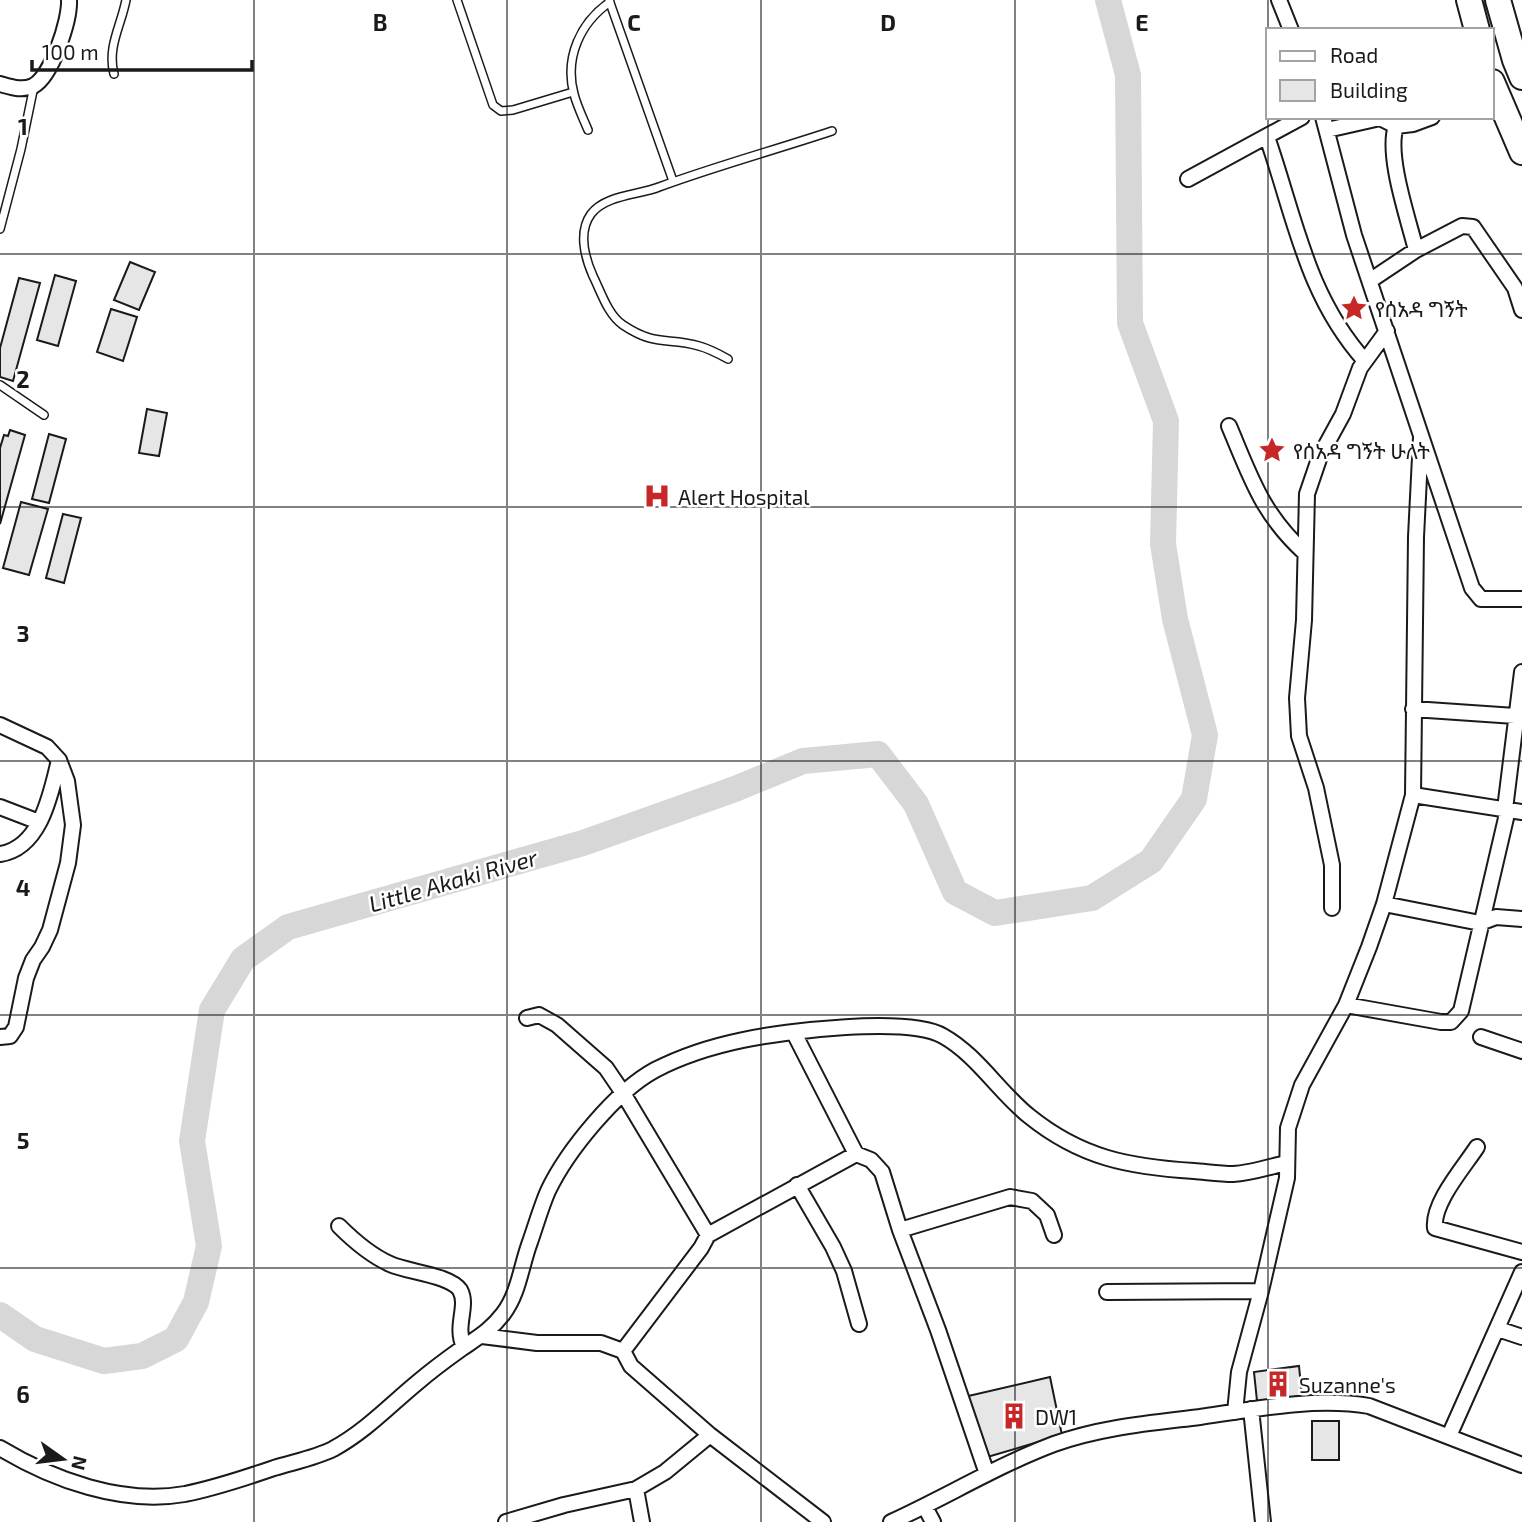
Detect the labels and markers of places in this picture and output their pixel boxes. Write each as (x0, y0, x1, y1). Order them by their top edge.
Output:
place icon: የሰአዳ ግኝት (1339, 293, 1369, 323)
place label: የሰአዳ ግኝት (1375, 296, 1468, 321)
place icon: የሰአዳ ግኝት ሁለት (1257, 435, 1287, 465)
place label: የሰአዳ ግኝት ሁለት (1293, 438, 1430, 463)
hospital icon: Alert Hospital (642, 481, 672, 511)
place label: Alert Hospital (678, 484, 810, 509)
building icon: Suzanne's (1263, 1369, 1293, 1399)
place label: Suzanne's (1299, 1372, 1396, 1397)
building icon: DW1 (999, 1401, 1029, 1431)
place label: DW1 (1035, 1404, 1077, 1429)

